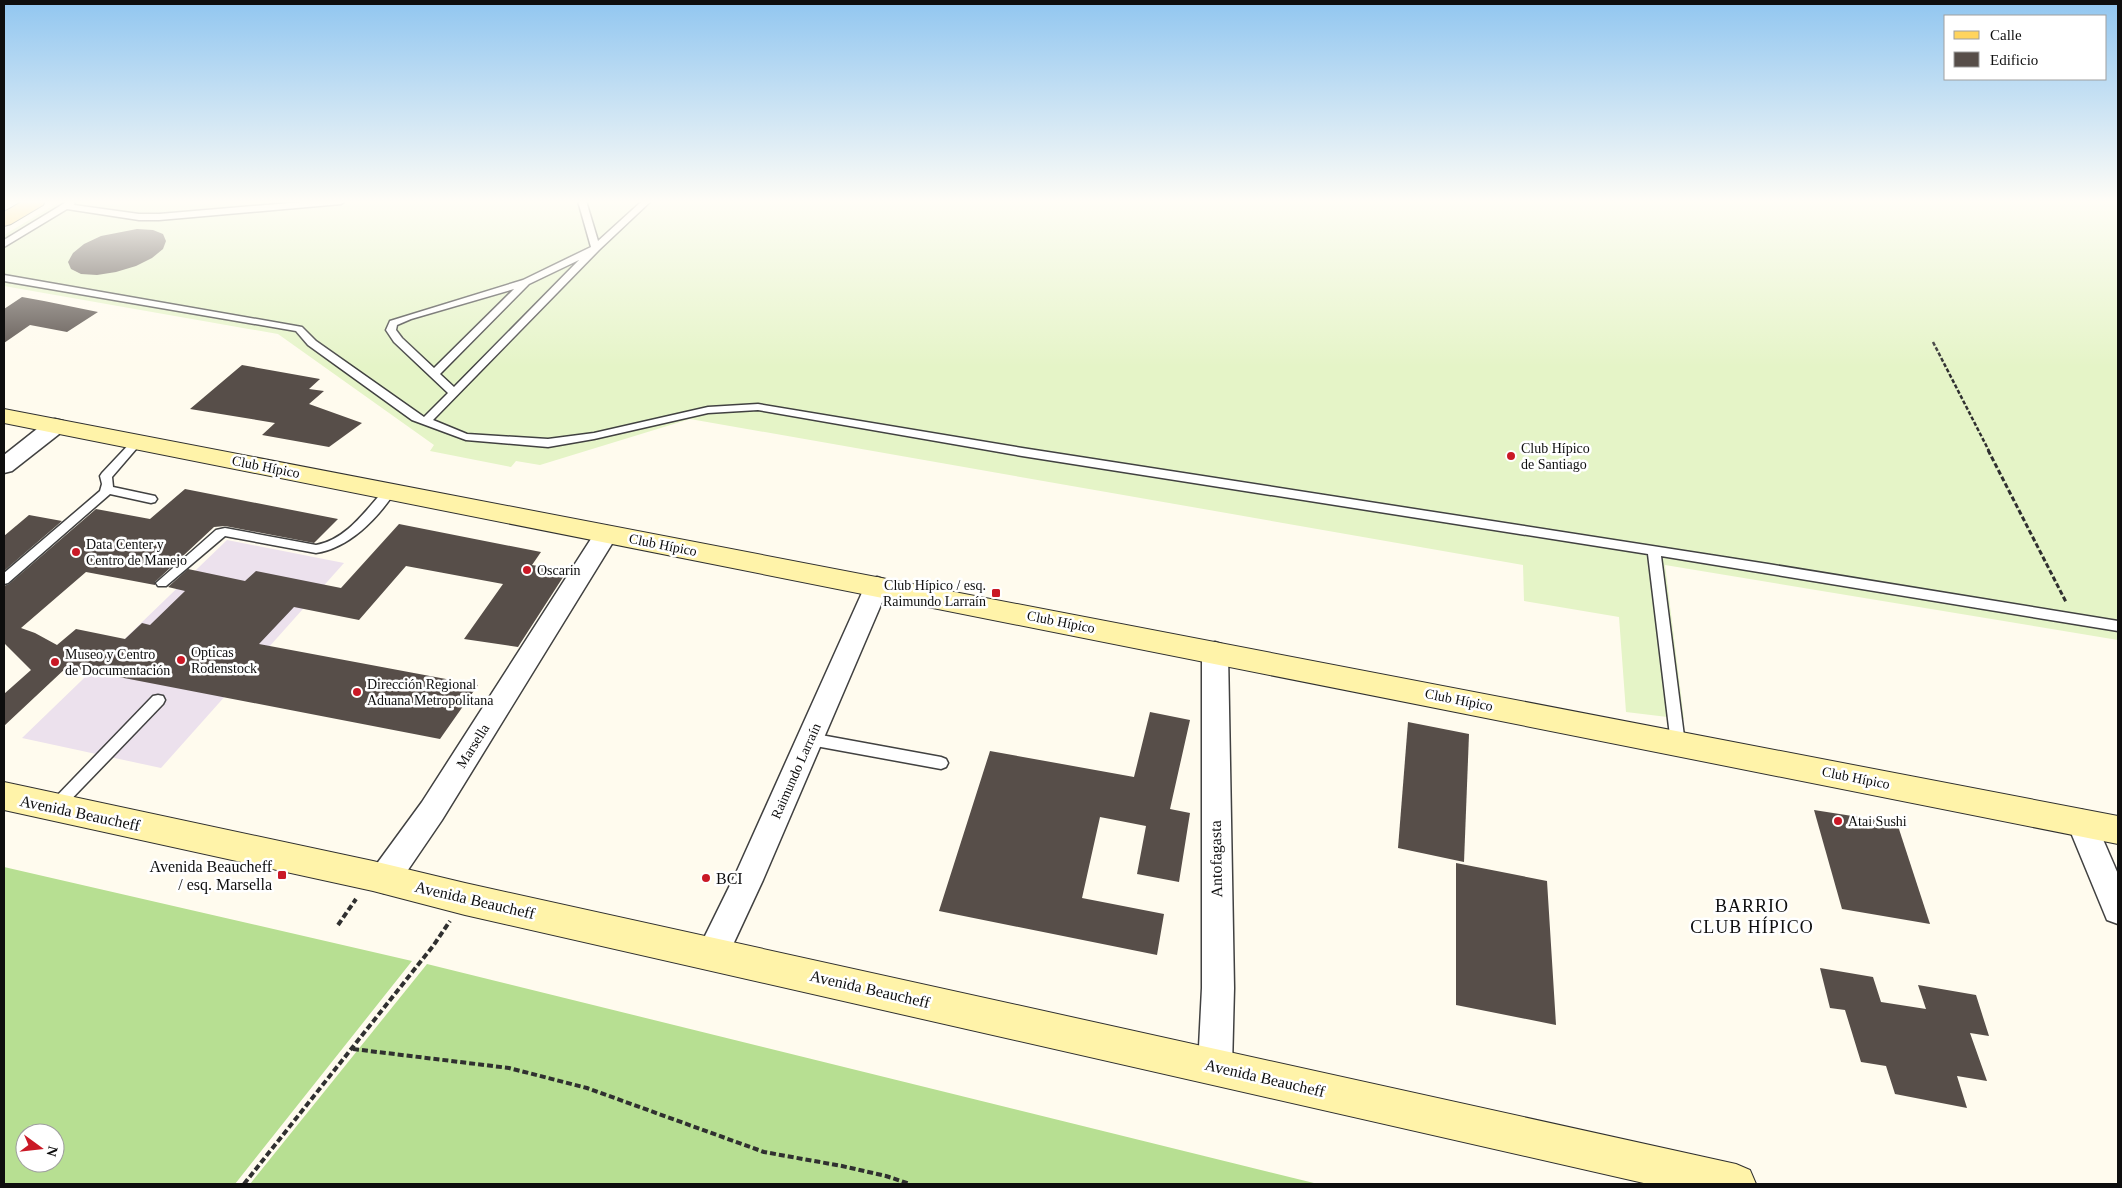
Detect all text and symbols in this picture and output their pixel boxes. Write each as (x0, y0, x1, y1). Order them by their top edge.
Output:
legend (1944, 15, 2107, 80)
text: Calle (1990, 27, 2022, 43)
text: Edificio (1990, 52, 2038, 68)
place label: Club Hípico de Santiago (1521, 441, 1590, 472)
marker: Club Hípico de Santiago (1505, 450, 1517, 462)
street label: Club Hípico (231, 453, 301, 481)
street label: Club Hípico (628, 531, 698, 559)
place label: Data Center y Centro de Manejo (86, 537, 187, 568)
marker: Data Center y Centro de Manejo (70, 546, 82, 558)
place label: Oscarin (537, 563, 581, 578)
marker: Oscarin (521, 564, 533, 576)
place label: Club Hípico / esq. Raimundo Larraín (883, 578, 986, 609)
marker: Club Hípico / esq. Raimundo Larraín (990, 587, 1002, 599)
street label: Club Hípico (1026, 608, 1096, 636)
place label: Opticas Rodenstock (191, 645, 257, 676)
place label: Museo y Centro de Documentación (65, 647, 170, 678)
marker: Opticas Rodenstock (175, 654, 187, 666)
marker: Museo y Centro de Documentación (49, 656, 61, 668)
place label: Dirección Regional Aduana Metropolitana (367, 677, 494, 708)
marker: Dirección Regional Aduana Metropolitana (351, 686, 363, 698)
street label: Club Hípico (1424, 686, 1494, 714)
street label: Marsella (454, 721, 493, 771)
street label: Raimundo Larraín (768, 721, 824, 821)
street label: Club Hípico (1821, 764, 1891, 792)
street label: Avenida Beaucheff (18, 792, 142, 834)
place label: Atai Sushi (1848, 814, 1907, 829)
marker: Atai Sushi (1832, 815, 1844, 827)
street label: Antofagasta (1207, 820, 1226, 898)
place label: Avenida Beaucheff / esq. Marsella (150, 858, 273, 894)
marker: Avenida Beaucheff / esq. Marsella (276, 869, 288, 881)
place label: BCI (716, 870, 743, 887)
marker: BCI (700, 872, 712, 884)
street label: Avenida Beaucheff (413, 878, 537, 922)
district label: BARRIO CLUB HÍPICO (1690, 896, 1814, 937)
street label: Avenida Beaucheff (808, 967, 932, 1011)
street label: Avenida Beaucheff (1203, 1056, 1327, 1100)
north arrow (15, 1123, 65, 1173)
text: N (44, 1144, 61, 1158)

